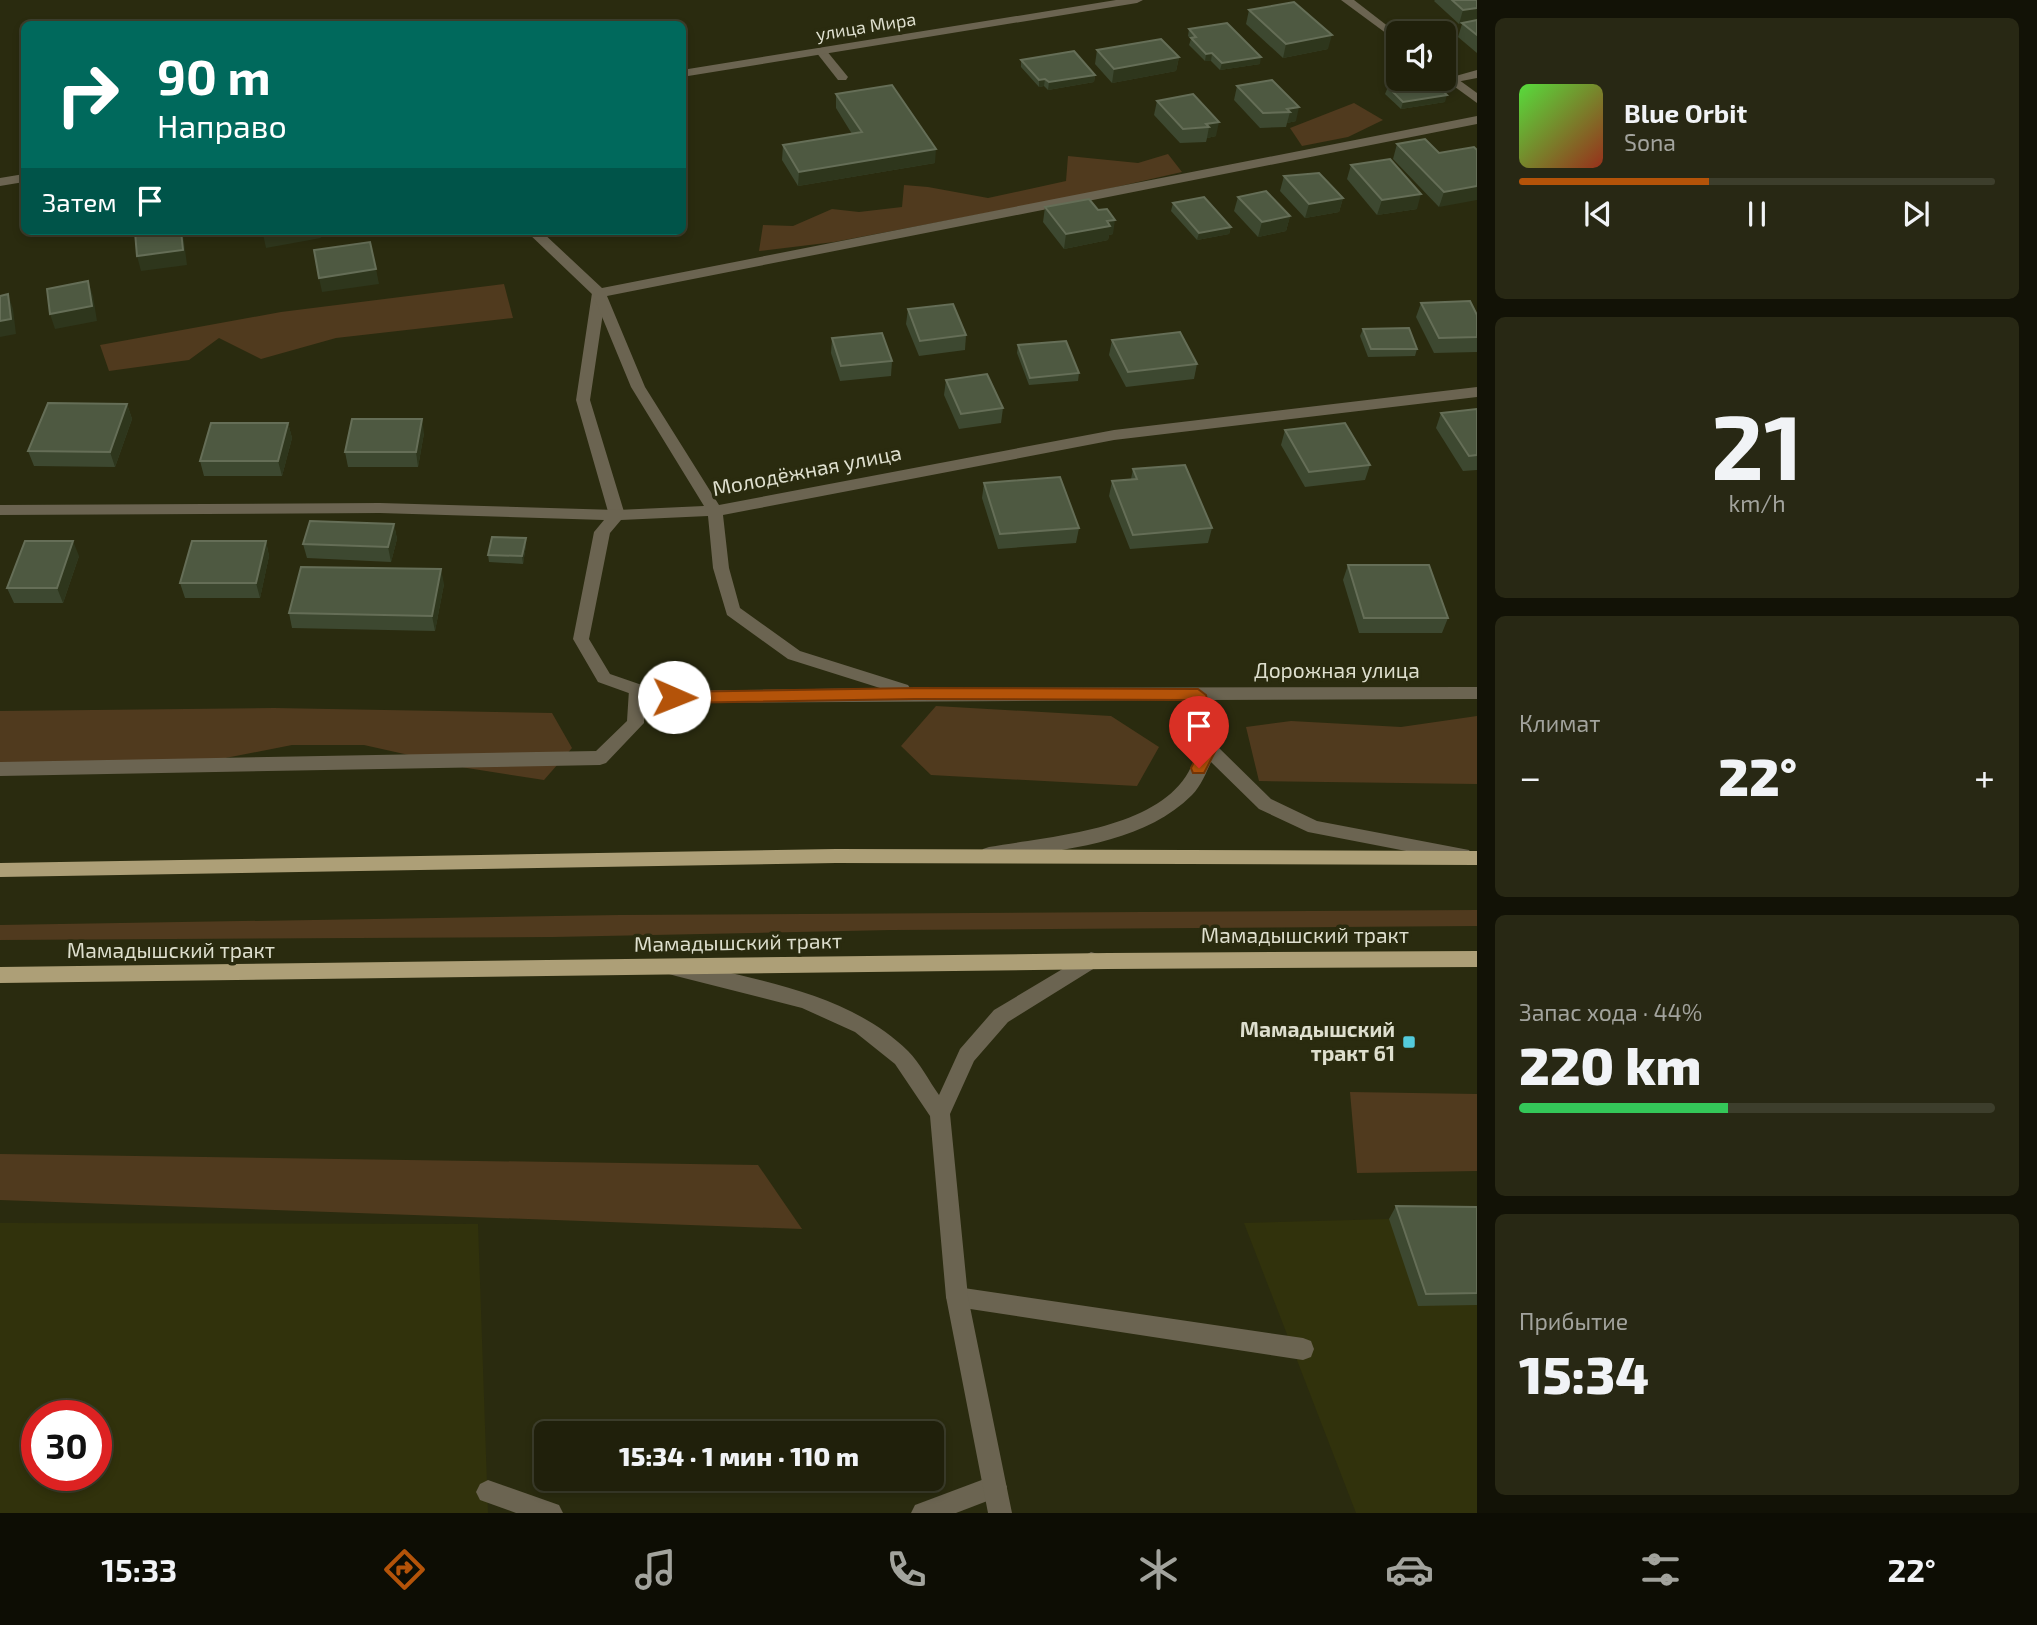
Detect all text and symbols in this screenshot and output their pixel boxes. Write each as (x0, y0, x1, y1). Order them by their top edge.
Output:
street label: улица Мира (814, 7, 917, 45)
map controls (1386, 21, 1456, 91)
button: sound (1386, 21, 1456, 91)
text: 90 m (157, 46, 271, 105)
icon: right (42, 49, 133, 140)
text: Blue Orbit (1624, 97, 1747, 128)
text: Направо (157, 106, 287, 144)
text: Sona (1624, 128, 1676, 156)
icon: arrive (131, 182, 169, 220)
text: Затем (42, 186, 117, 217)
icon: previous (1579, 195, 1617, 233)
icon: pause (1738, 195, 1776, 233)
icon: next (1897, 195, 1935, 233)
text: 21 (1711, 389, 1803, 498)
street label: Молодёжная улица (710, 439, 904, 501)
text: km/h (1728, 489, 1786, 517)
street label: Дорожная улица (1254, 657, 1420, 683)
position arrow (637, 660, 711, 734)
pin (1169, 696, 1229, 768)
icon: arrive (1180, 707, 1218, 745)
text: Климат (1519, 709, 1600, 737)
text: 22° (1718, 744, 1797, 806)
text: − (1519, 753, 1541, 799)
text: + (1974, 753, 1995, 799)
street label: Мамадышский тракт (1201, 922, 1409, 947)
street label: Мамадышский тракт (634, 927, 842, 956)
street label: Мамадышский тракт (67, 937, 275, 962)
text: Запас хода · 44% (1519, 998, 1702, 1026)
place label: Мамадышский тракт 61 (1240, 1016, 1395, 1065)
text: 220 km (1519, 1033, 1702, 1095)
marker: Мамадышский тракт 61 (1401, 1034, 1417, 1050)
text: Прибытие (1519, 1307, 1628, 1335)
text: 15:34 (1519, 1342, 1649, 1404)
speed limit sign: 30 (21, 1400, 112, 1491)
text: 15:34 · 1 мин · 110 m (619, 1440, 859, 1471)
icon: directions (380, 1545, 429, 1594)
icon: music (631, 1545, 680, 1594)
icon: phone (882, 1545, 931, 1594)
icon: climate (1134, 1545, 1183, 1594)
icon: car (1385, 1545, 1434, 1594)
icon: filters (1636, 1545, 1685, 1594)
text: 15:33 (101, 1550, 177, 1588)
text: 22° (1888, 1550, 1936, 1588)

